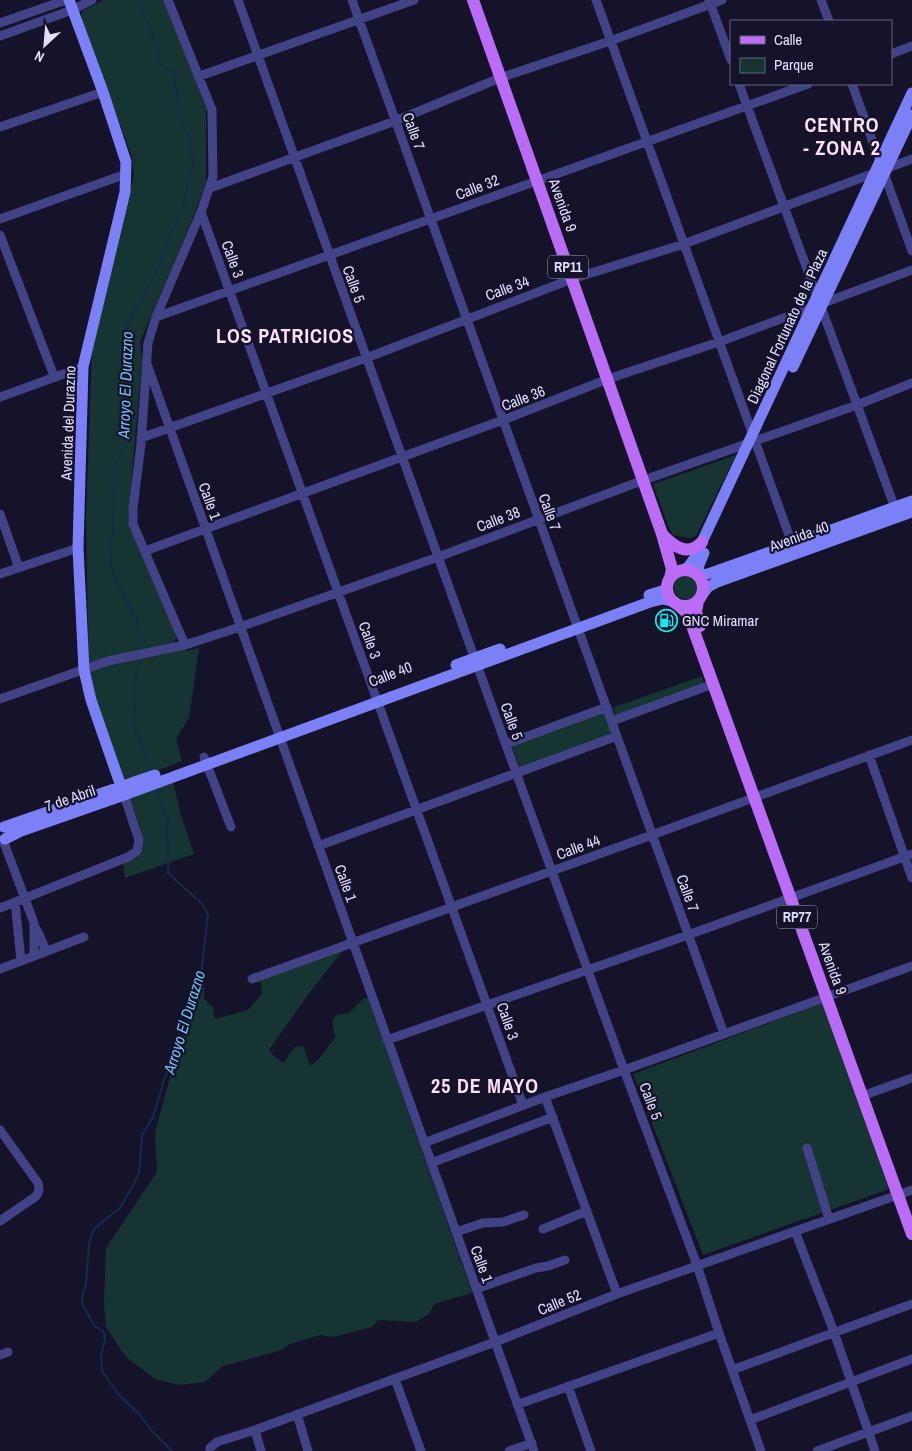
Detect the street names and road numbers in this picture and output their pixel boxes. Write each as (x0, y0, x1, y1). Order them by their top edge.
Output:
street label: Calle 7 (398, 109, 430, 153)
street label: Calle 32 (452, 169, 502, 205)
street label: Avenida 9 (543, 175, 582, 235)
street label: Calle 3 (217, 237, 249, 281)
street label: Diagonal Fortunato de la Plaza (742, 245, 832, 407)
road number: RP11 (548, 256, 588, 278)
street label: Calle 5 (338, 262, 370, 306)
street label: Calle 34 (482, 270, 532, 306)
street label: Avenida del Durazno (55, 365, 80, 482)
street label: Calle 36 (498, 380, 548, 416)
street label: Calle 1 (194, 479, 226, 523)
street label: Calle 7 (534, 490, 566, 534)
street label: Calle 38 (473, 501, 523, 537)
street label: Avenida 40 (765, 515, 832, 557)
street label: Calle 3 (354, 618, 386, 662)
street label: Calle 40 (365, 656, 415, 692)
street label: Calle 5 (496, 699, 528, 743)
street label: 7 de Abril (42, 780, 98, 816)
street label: Calle 44 (553, 829, 603, 865)
street label: Calle 1 (330, 861, 362, 905)
street label: Calle 7 (672, 871, 704, 915)
road number: RP77 (777, 906, 817, 929)
street label: Avenida 9 (813, 938, 852, 998)
street label: Calle 3 (492, 999, 524, 1043)
street label: Calle 5 (634, 1079, 668, 1123)
street label: Calle 1 (466, 1242, 498, 1286)
street label: Calle 52 (534, 1284, 584, 1320)

